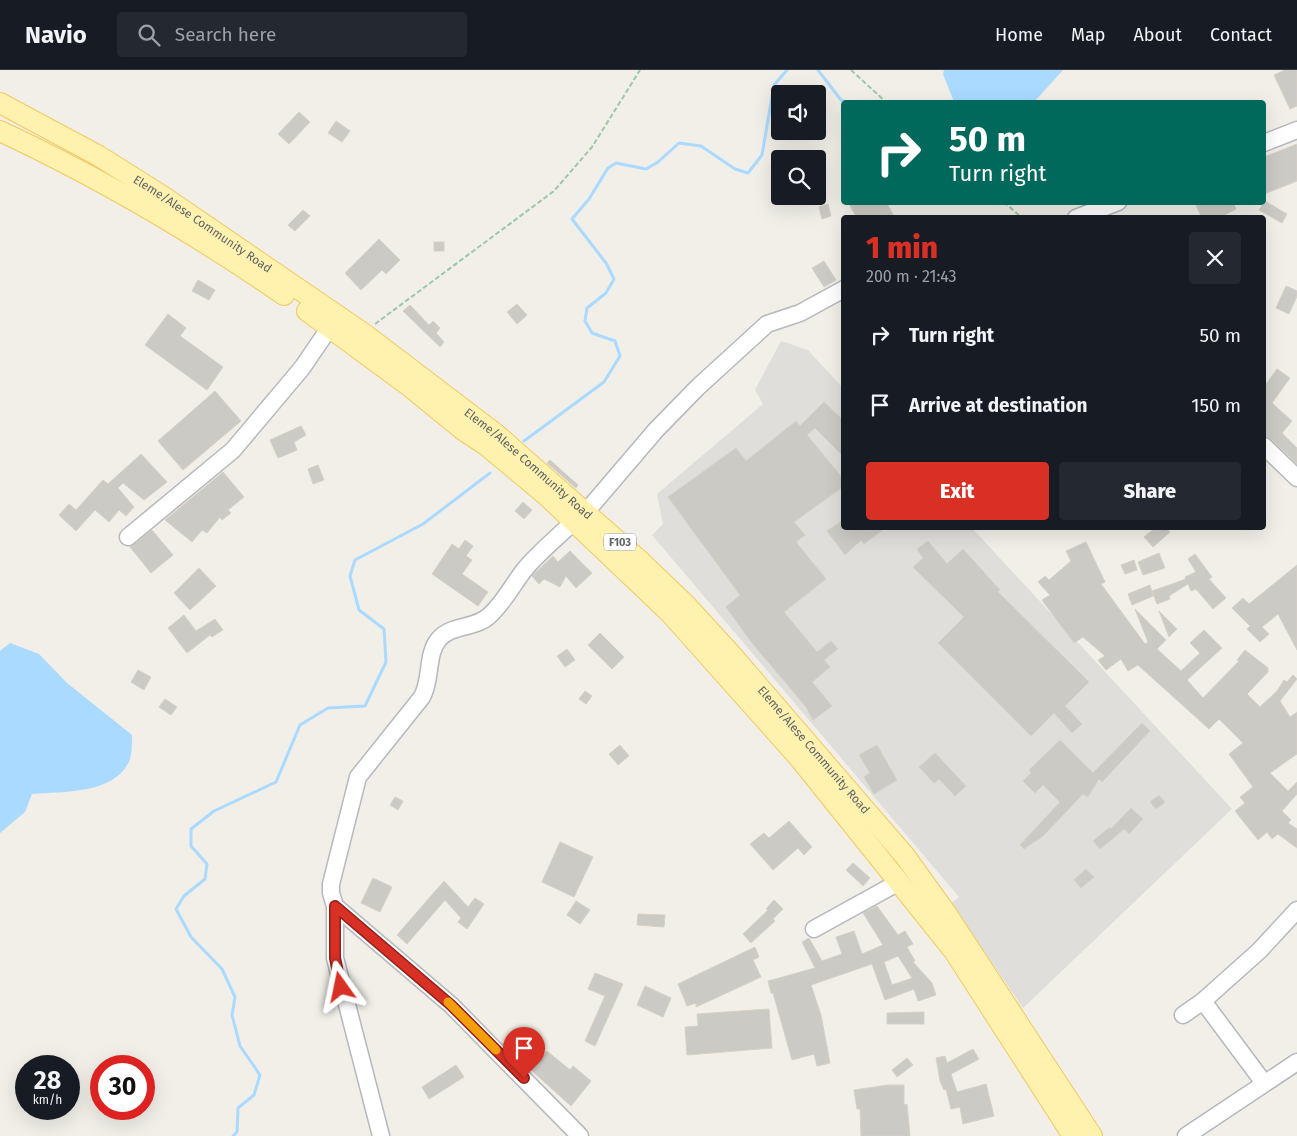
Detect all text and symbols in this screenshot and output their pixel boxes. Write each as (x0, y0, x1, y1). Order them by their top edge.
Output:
search box (117, 12, 467, 57)
text: Navio (25, 21, 87, 49)
icon: search (135, 21, 163, 49)
text: Search here (175, 23, 276, 46)
text: Home (995, 24, 1043, 46)
text: Map (1071, 24, 1105, 46)
text: About (1133, 24, 1182, 46)
text: Contact (1210, 24, 1272, 46)
map controls (771, 85, 826, 205)
button: sound (771, 85, 826, 140)
text: 50 m (949, 118, 1026, 160)
icon: right (866, 120, 931, 185)
button: search (771, 150, 826, 205)
text: Turn right (949, 160, 1046, 187)
street label: Eleme/Alese Community Road (131, 172, 274, 275)
text: 1 min (866, 230, 938, 266)
button: close (1189, 232, 1241, 284)
text: 200 m · 21:43 (866, 267, 956, 286)
icon: right (866, 321, 894, 349)
text: Turn right (909, 324, 994, 347)
text: 50 m (1200, 324, 1241, 347)
icon: arrive (866, 391, 894, 419)
text: Arrive at destination (909, 394, 1088, 417)
text: 150 m (1191, 394, 1241, 417)
street label: Eleme/Alese Community Road (461, 405, 595, 522)
button: Exit (866, 462, 1049, 520)
button: Share (1059, 462, 1241, 520)
road number: F103 (604, 534, 636, 551)
street label: Eleme/Alese Community Road (755, 683, 872, 817)
position arrow (314, 960, 366, 1012)
pin (503, 1027, 545, 1078)
icon: arrive (510, 1034, 538, 1062)
speed limit sign: 30 (90, 1055, 155, 1120)
text: 28 (34, 1066, 61, 1096)
text: km/h (33, 1093, 62, 1107)

